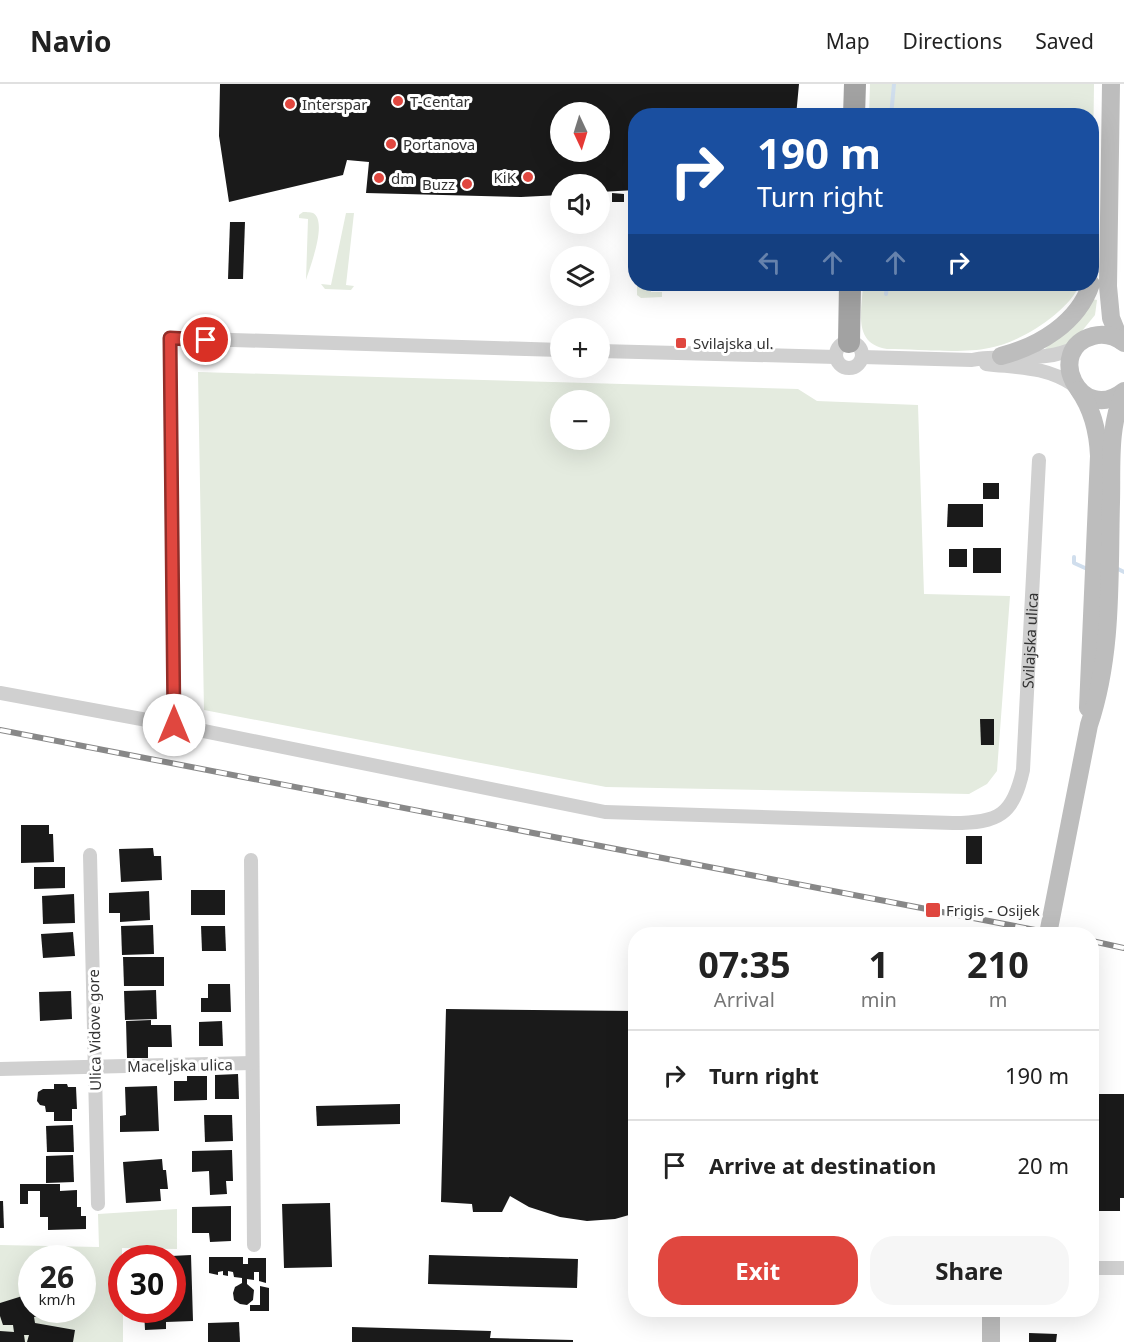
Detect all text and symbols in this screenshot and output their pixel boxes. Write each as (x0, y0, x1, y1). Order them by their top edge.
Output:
text: Navio (30, 22, 111, 60)
text: Map (826, 27, 870, 55)
text: Directions (903, 27, 1002, 55)
text: Saved (1035, 27, 1094, 55)
place label: T-Centar (410, 91, 470, 111)
place label: Interspar (302, 94, 367, 114)
marker: T-Centar (391, 94, 405, 108)
marker: Interspar (283, 97, 297, 111)
north arrow (550, 102, 610, 162)
map controls (550, 102, 610, 450)
text: 190 m (757, 124, 881, 181)
icon: right (658, 132, 736, 210)
place label: Portanova (403, 134, 475, 154)
marker: Portanova (384, 137, 398, 151)
place label: KiK (494, 167, 517, 187)
place label: dm (391, 168, 414, 188)
marker: KiK (521, 170, 535, 184)
marker: dm (372, 171, 386, 185)
place label: Buzz (422, 174, 455, 194)
button: sound (550, 174, 610, 234)
marker: Buzz (460, 177, 474, 191)
text: Turn right (757, 178, 883, 215)
button: layers (550, 246, 610, 306)
icon: left (753, 246, 786, 279)
icon: ahead (816, 246, 849, 279)
icon: ahead (879, 246, 912, 279)
icon: right (942, 246, 975, 279)
pin (180, 314, 231, 365)
button: + (550, 318, 610, 378)
icon: arrive (189, 323, 222, 356)
place label: Svilajska ul. (693, 333, 774, 353)
marker: Svilajska ul. (674, 336, 688, 350)
button: − (550, 390, 610, 450)
street label: Svilajska ulica (1017, 592, 1042, 689)
position arrow (142, 693, 206, 757)
place label: Frigis - Osijek (946, 900, 1040, 920)
marker: Frigis - Osijek (924, 901, 942, 919)
text: 07:35 (698, 940, 791, 989)
text: 1 (869, 940, 889, 989)
text: 210 (967, 940, 1029, 989)
street label: Ulica Vidove gore (83, 969, 105, 1091)
text: Arrival (714, 986, 775, 1013)
text: min (861, 986, 897, 1013)
text: m (989, 986, 1007, 1013)
street label: Maceljska ulica (127, 1054, 233, 1076)
icon: right (658, 1059, 691, 1092)
text: Turn right (709, 1060, 819, 1090)
text: 190 m (1005, 1060, 1069, 1090)
icon: arrive (658, 1149, 691, 1182)
text: Arrive at destination (709, 1150, 936, 1180)
text: 20 m (1018, 1150, 1069, 1180)
button: Exit (658, 1236, 858, 1305)
button: Share (870, 1236, 1069, 1305)
speed limit sign: 30 (108, 1245, 186, 1323)
text: 26 (40, 1256, 74, 1297)
text: km/h (39, 1289, 75, 1309)

